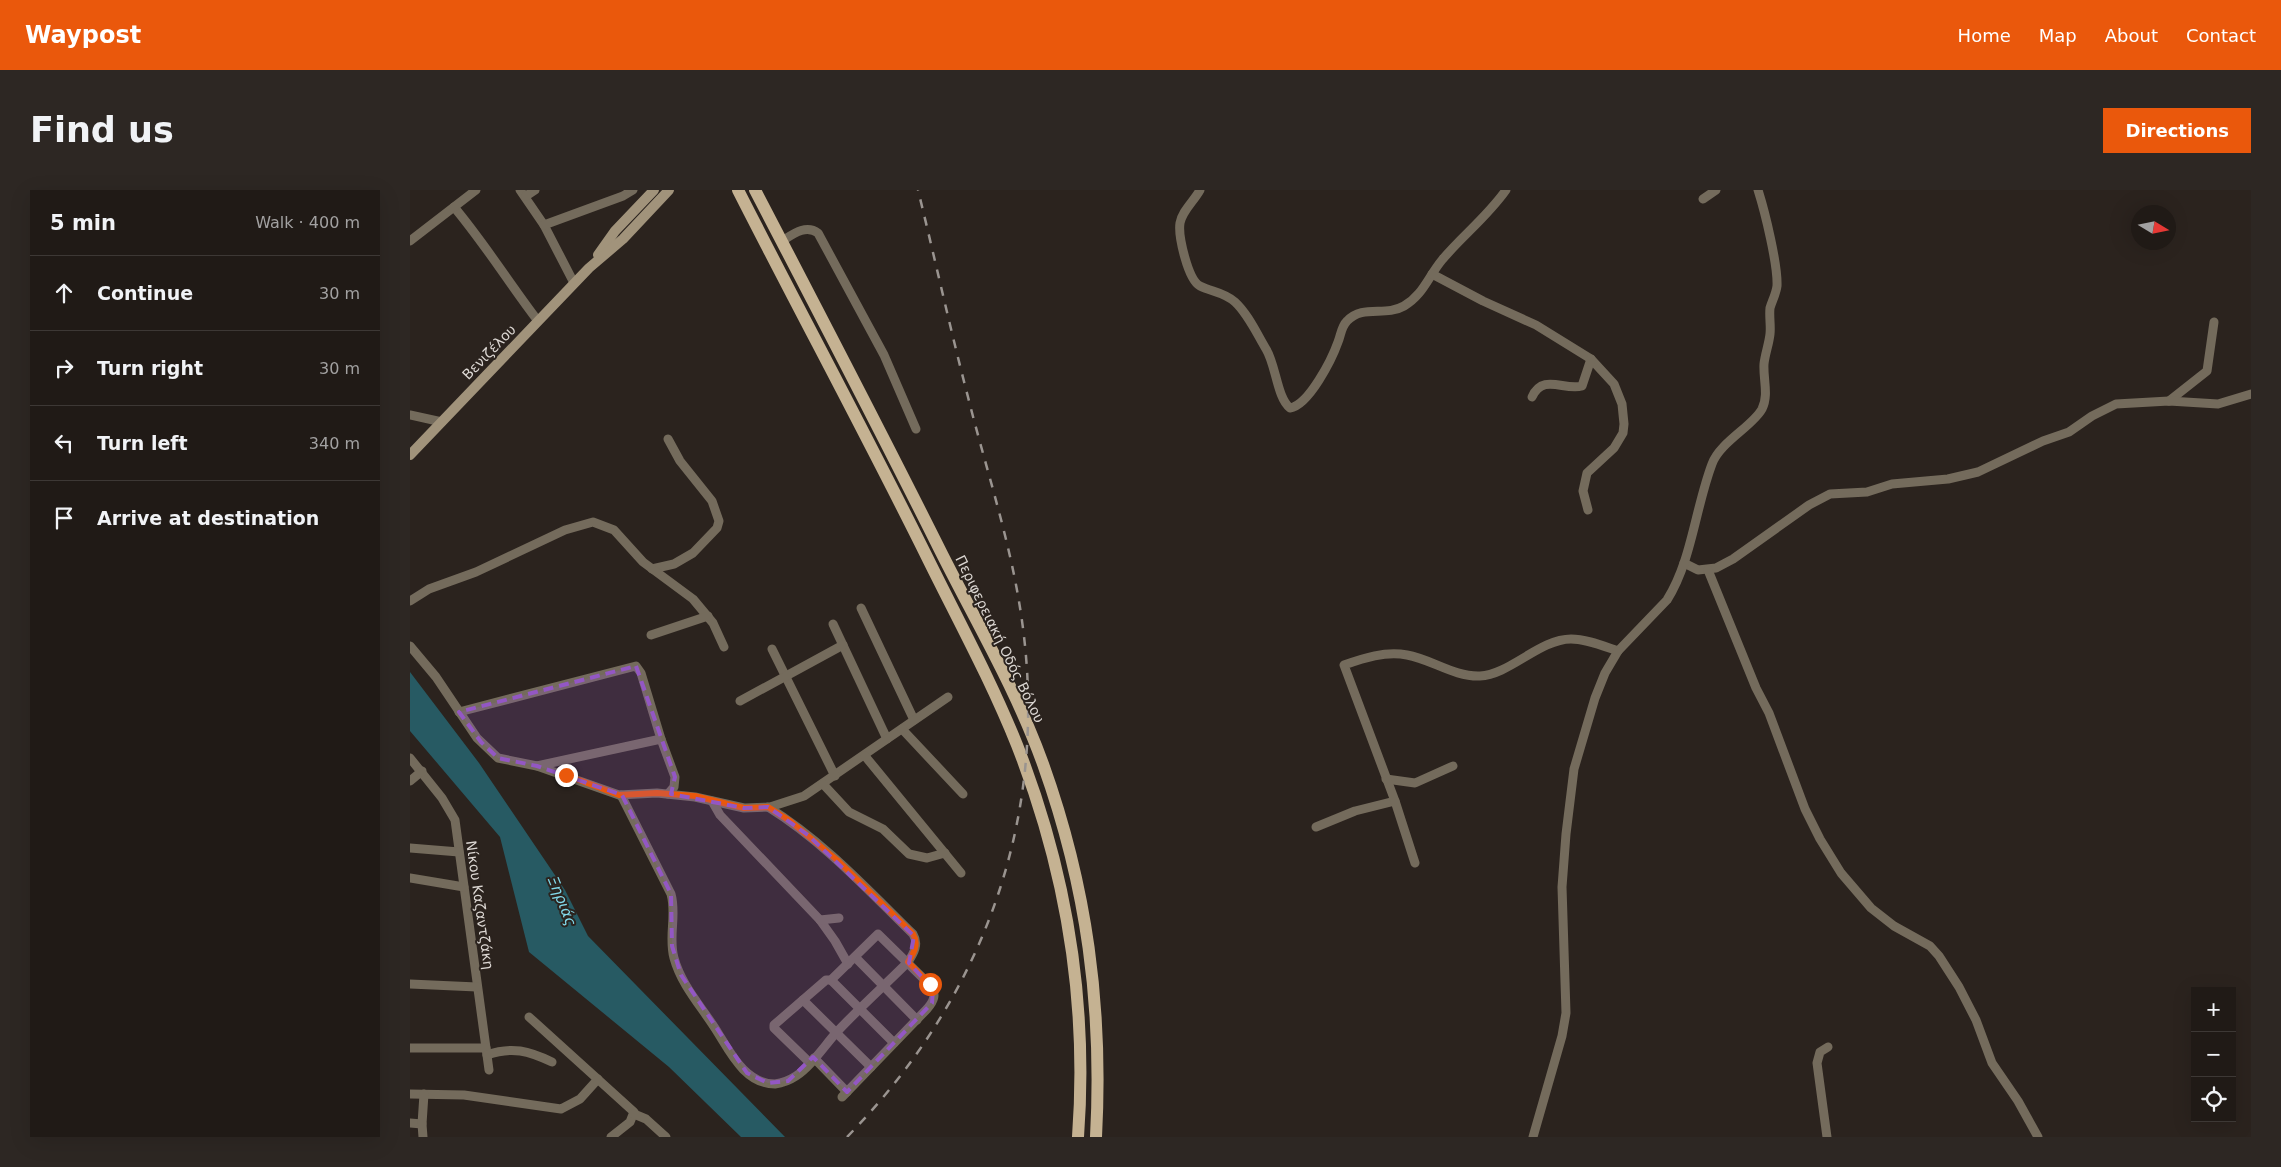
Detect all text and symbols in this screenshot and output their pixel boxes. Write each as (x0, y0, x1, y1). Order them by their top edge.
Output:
text: Waypost (25, 21, 141, 49)
text: Home (1958, 25, 2011, 46)
text: Map (2039, 25, 2077, 46)
text: About (2105, 25, 2158, 46)
text: Contact (2186, 25, 2256, 46)
button: Directions (2103, 108, 2251, 153)
text: Find us (30, 110, 174, 150)
north arrow (2131, 205, 2176, 250)
text: 5 min (50, 211, 116, 235)
text: Walk · 400 m (255, 213, 360, 232)
icon: ahead (50, 279, 78, 307)
text: Continue (97, 282, 193, 304)
text: 30 m (319, 284, 360, 303)
street label: Βενιζέλου (459, 321, 519, 383)
icon: right (50, 354, 78, 382)
text: Turn right (97, 357, 203, 379)
text: 30 m (319, 359, 360, 378)
icon: left (50, 429, 78, 457)
text: Turn left (97, 432, 188, 454)
text: 340 m (309, 434, 360, 453)
icon: arrive (50, 504, 78, 532)
text: Arrive at destination (97, 507, 319, 529)
street label: Περιφερειακή Οδός Βόλου (952, 553, 1048, 725)
route end (555, 764, 578, 787)
street label: Νίκου Καζαντζάκη (463, 839, 497, 971)
water label: Ξηριάς (544, 873, 580, 929)
route start (919, 973, 942, 996)
map controls (2191, 987, 2236, 1122)
button: + (2191, 987, 2236, 1032)
button: − (2191, 1032, 2236, 1077)
button: locate (2191, 1077, 2236, 1122)

